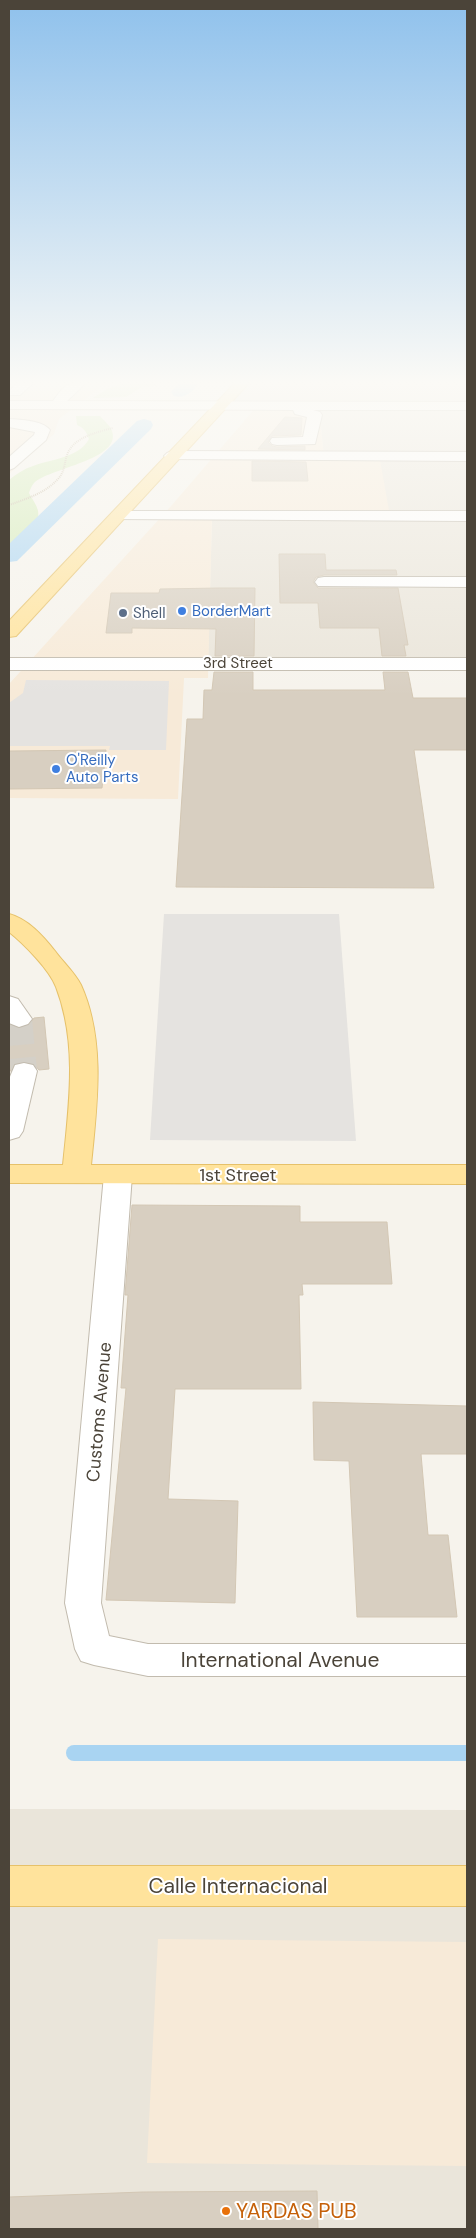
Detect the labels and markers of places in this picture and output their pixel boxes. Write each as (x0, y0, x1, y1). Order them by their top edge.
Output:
place label: BorderMart (192, 601, 271, 621)
place label: Shell (133, 603, 166, 623)
marker: BorderMart (176, 605, 188, 617)
marker: Shell (117, 607, 129, 619)
place label: O'Reilly Auto Parts (66, 750, 138, 787)
marker: O'Reilly Auto Parts (50, 763, 62, 775)
place label: YARDAS PUB (236, 2197, 357, 2225)
marker: YARDAS PUB (220, 2205, 232, 2217)

